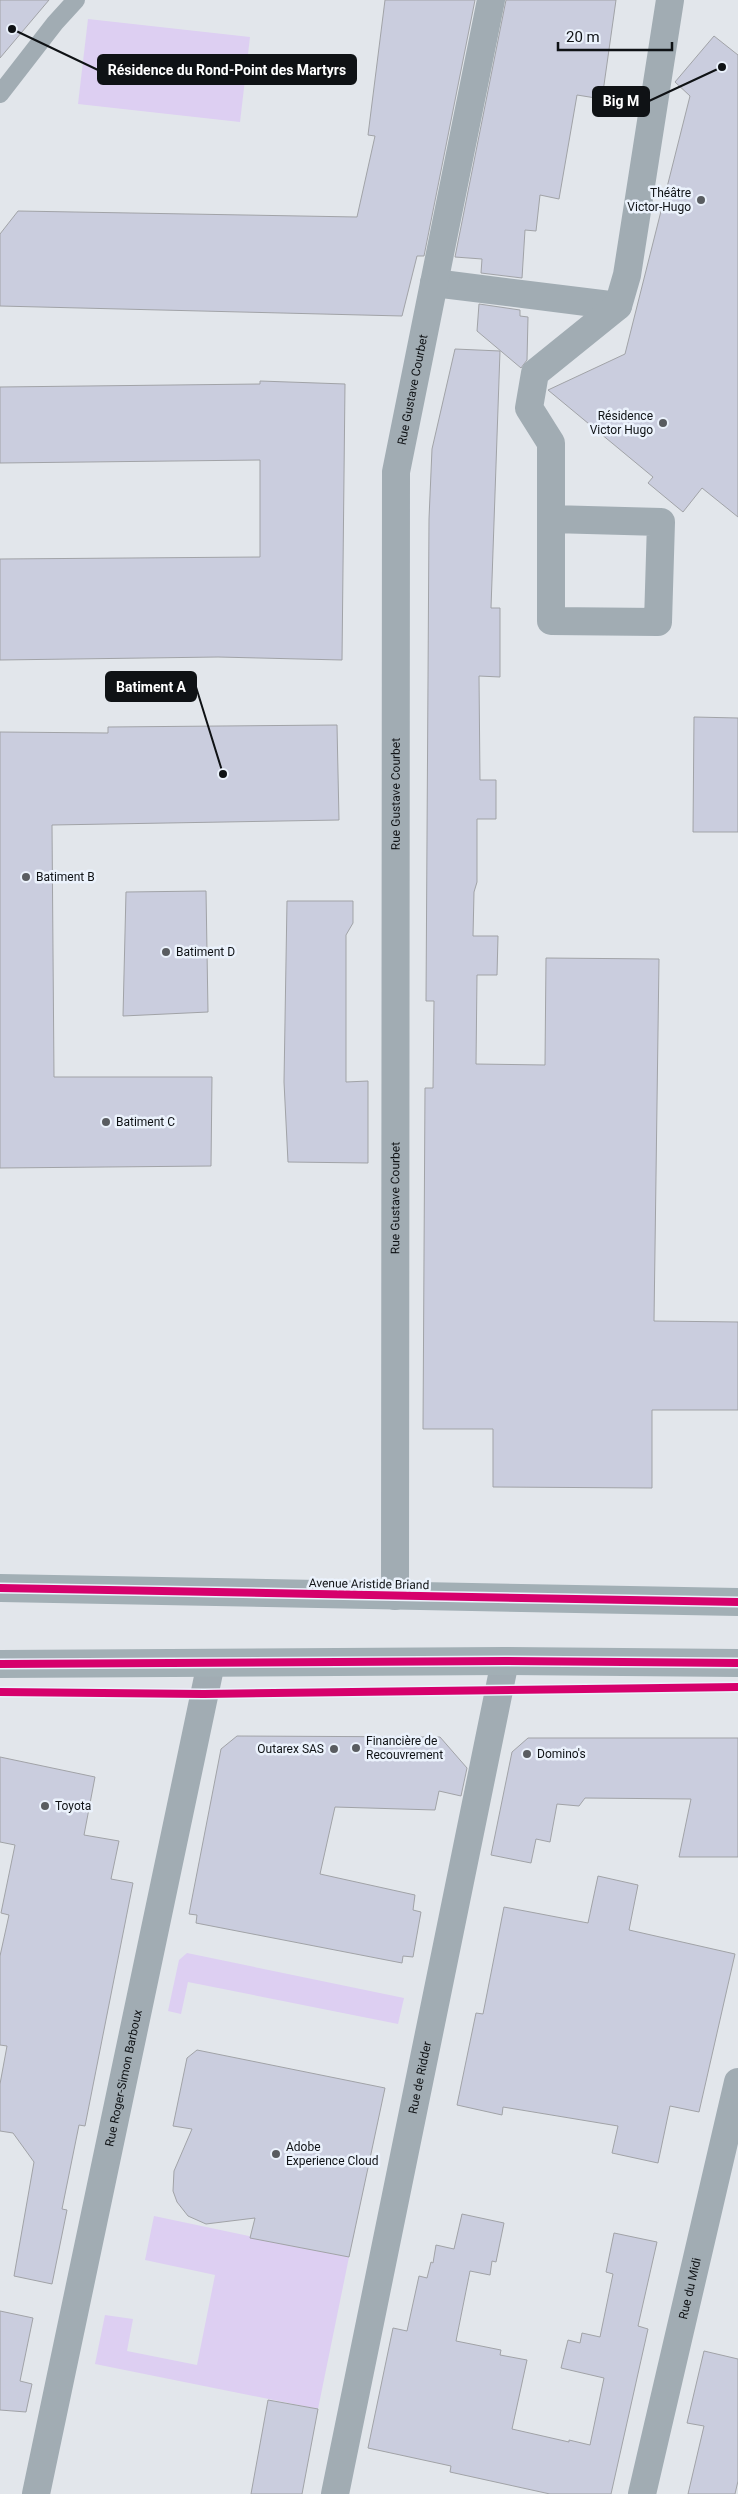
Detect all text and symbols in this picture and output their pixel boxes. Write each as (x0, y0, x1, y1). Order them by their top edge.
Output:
scale bar (558, 20, 672, 52)
text: 20 m (566, 28, 600, 46)
callout: Résidence du Rond-Point des Martyrs (98, 55, 356, 84)
text: Résidence du Rond-Point des Martyrs (108, 62, 346, 78)
callout: Big M (593, 87, 649, 116)
text: Big M (603, 93, 639, 109)
place label: Théâtre Victor-Hugo (627, 186, 691, 214)
marker: Théâtre Victor-Hugo (695, 194, 707, 206)
street label: Rue Gustave Courbet (395, 333, 431, 446)
place label: Résidence Victor Hugo (590, 409, 653, 437)
marker: Résidence Victor Hugo (657, 417, 669, 429)
callout: Batiment A (106, 672, 196, 701)
text: Batiment A (116, 679, 187, 695)
street label: Rue Gustave Courbet (389, 738, 403, 850)
place label: Batiment B (36, 870, 95, 884)
marker: Batiment B (20, 871, 32, 883)
place label: Batiment D (176, 945, 235, 959)
marker: Batiment D (160, 946, 172, 958)
place label: Batiment C (116, 1115, 175, 1129)
marker: Batiment C (100, 1116, 112, 1128)
street label: Rue Gustave Courbet (388, 1142, 402, 1254)
street label: Avenue Aristide Briand (309, 1576, 429, 1592)
place label: Financière de Recouvrement (366, 1734, 443, 1762)
place label: Outarex SAS (257, 1742, 324, 1756)
marker: Financière de Recouvrement (350, 1742, 362, 1754)
marker: Outarex SAS (328, 1743, 340, 1755)
place label: Domino's (537, 1747, 586, 1761)
marker: Domino's (521, 1748, 533, 1760)
place label: Toyota (55, 1799, 91, 1813)
marker: Toyota (39, 1800, 51, 1812)
street label: Rue Roger-Simon Barboux (102, 2008, 145, 2148)
street label: Rue de Ridder (406, 2040, 434, 2115)
place label: Adobe Experience Cloud (286, 2140, 378, 2168)
marker: Adobe Experience Cloud (270, 2148, 282, 2160)
street label: Rue du Midi (676, 2256, 704, 2321)

